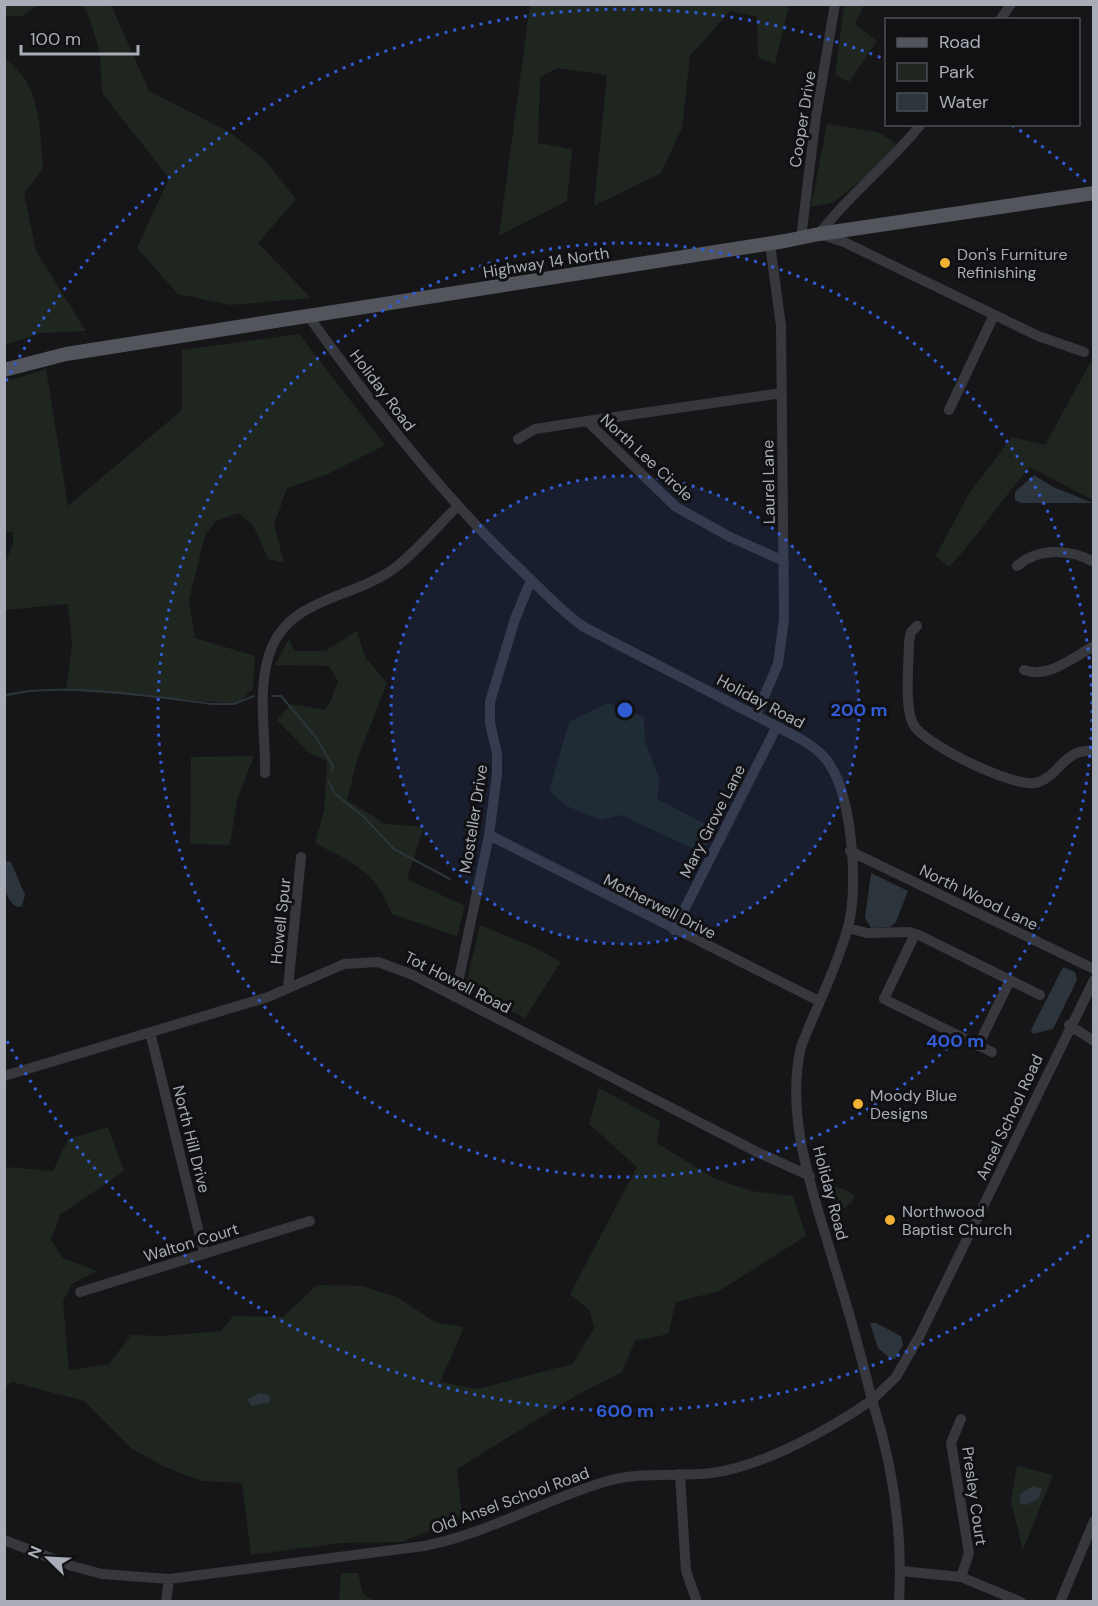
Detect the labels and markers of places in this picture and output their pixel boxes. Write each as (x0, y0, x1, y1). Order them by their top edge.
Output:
place label: Don's Furniture Refinishing (957, 244, 1068, 283)
marker: Don's Furniture Refinishing (938, 256, 952, 270)
centre of rings (615, 700, 635, 720)
place label: Moody Blue Designs (870, 1085, 957, 1124)
marker: Moody Blue Designs (851, 1097, 865, 1111)
place label: Northwood Baptist Church (902, 1201, 1012, 1240)
marker: Northwood Baptist Church (883, 1213, 897, 1227)

